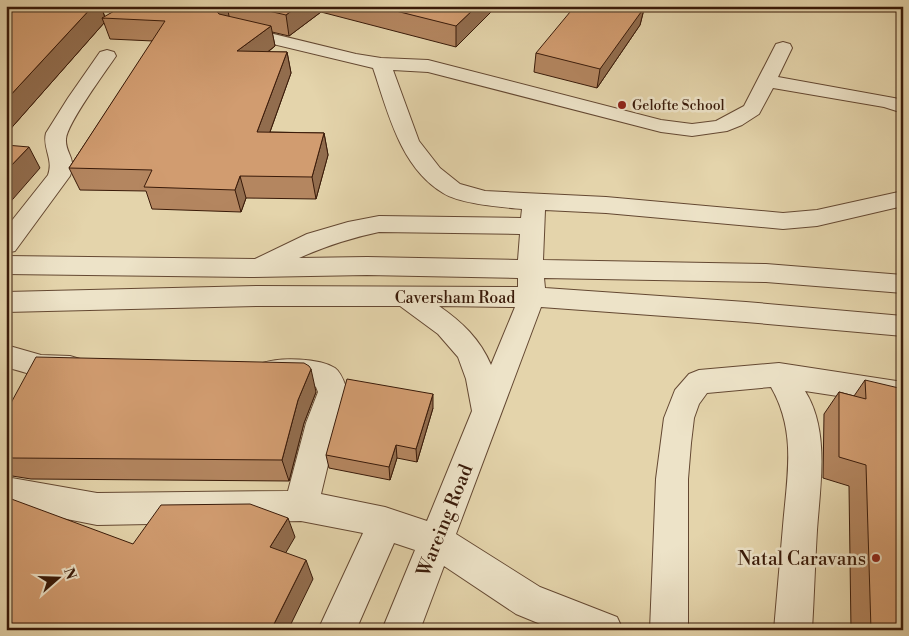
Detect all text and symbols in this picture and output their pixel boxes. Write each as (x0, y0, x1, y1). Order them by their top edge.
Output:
place label: Gelofte School (632, 97, 725, 115)
marker: Gelofte School (616, 99, 628, 111)
street label: Caversham Road (395, 288, 515, 308)
street label: Wareing Road (411, 461, 478, 581)
place label: Natal Caravans (737, 547, 866, 571)
marker: Natal Caravans (870, 552, 882, 564)
north arrow (32, 554, 82, 604)
text: N (59, 566, 80, 582)

